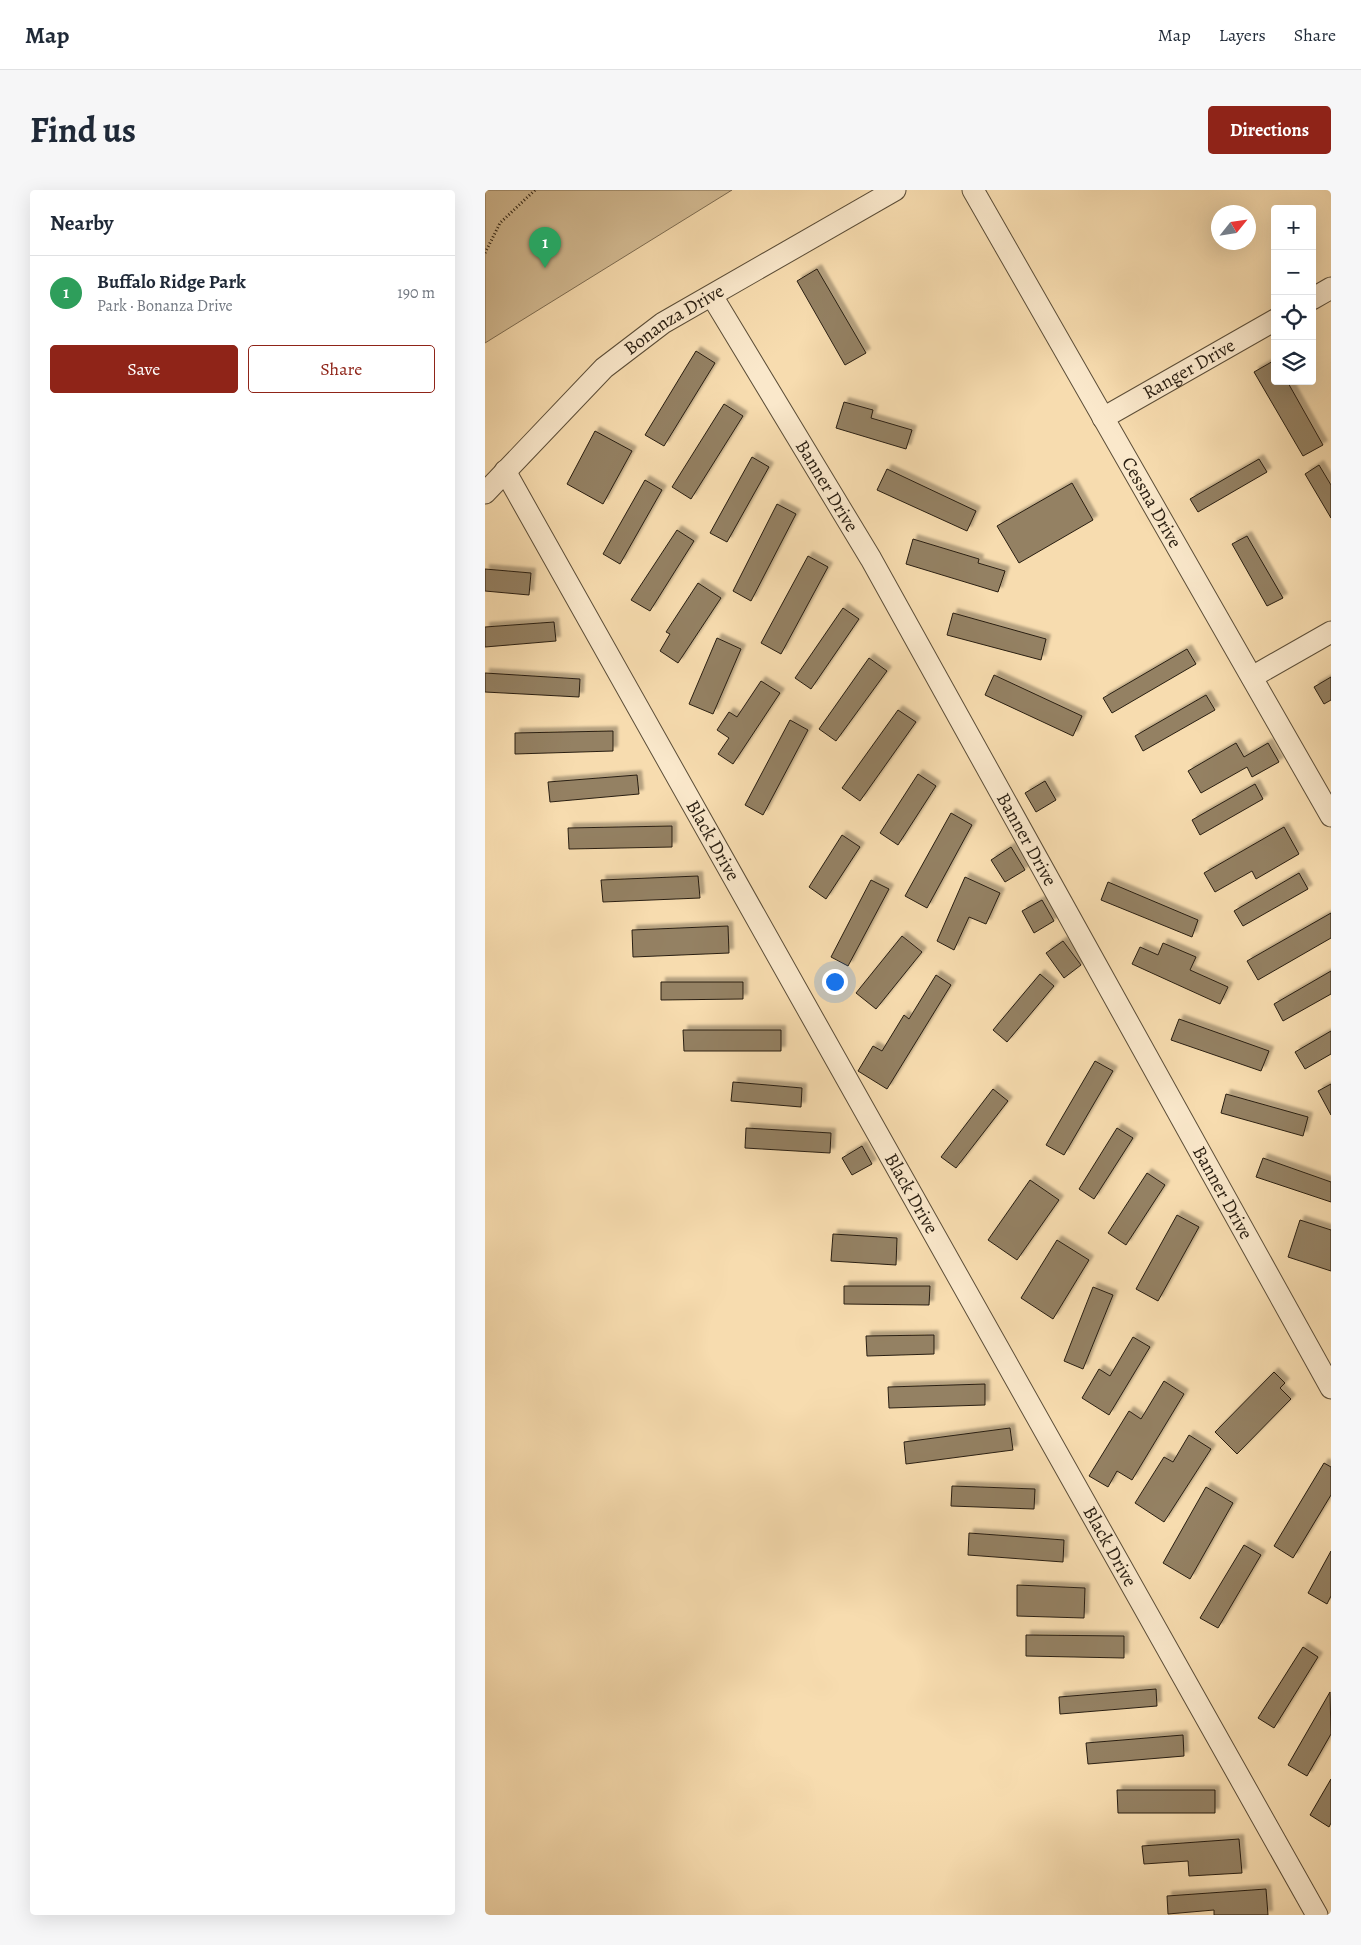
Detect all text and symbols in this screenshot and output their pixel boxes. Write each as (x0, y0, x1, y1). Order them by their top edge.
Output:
text: Map (25, 19, 69, 51)
text: Map (1158, 23, 1191, 47)
text: Layers (1219, 23, 1266, 47)
text: Share (1294, 23, 1336, 47)
text: Find us (30, 106, 136, 154)
button: Directions (1208, 106, 1331, 154)
north arrow (1211, 205, 1256, 250)
map controls (1271, 205, 1316, 385)
button: + (1271, 205, 1316, 250)
text: Nearby (50, 209, 113, 237)
pin: 1 (529, 227, 561, 268)
button: − (1271, 250, 1316, 295)
text: Buffalo Ridge Park (97, 269, 246, 295)
street label: Bonanza Drive (619, 278, 729, 361)
text: 1 (63, 282, 69, 304)
text: 190 m (397, 282, 435, 304)
text: Park · Bonanza Drive (97, 295, 233, 317)
button: locate (1271, 295, 1316, 340)
street label: Ranger Drive (1138, 332, 1240, 406)
button: layers (1271, 340, 1316, 385)
button: Save (50, 345, 238, 393)
button: Share (248, 345, 435, 393)
street label: Banner Drive (789, 435, 865, 537)
street label: Cessna Drive (1115, 452, 1188, 553)
street label: Banner Drive (990, 788, 1063, 891)
street label: Black Drive (680, 796, 746, 886)
your location (822, 969, 848, 995)
street label: Banner Drive (1186, 1141, 1259, 1244)
street label: Black Drive (878, 1149, 944, 1239)
street label: Black Drive (1077, 1502, 1143, 1592)

